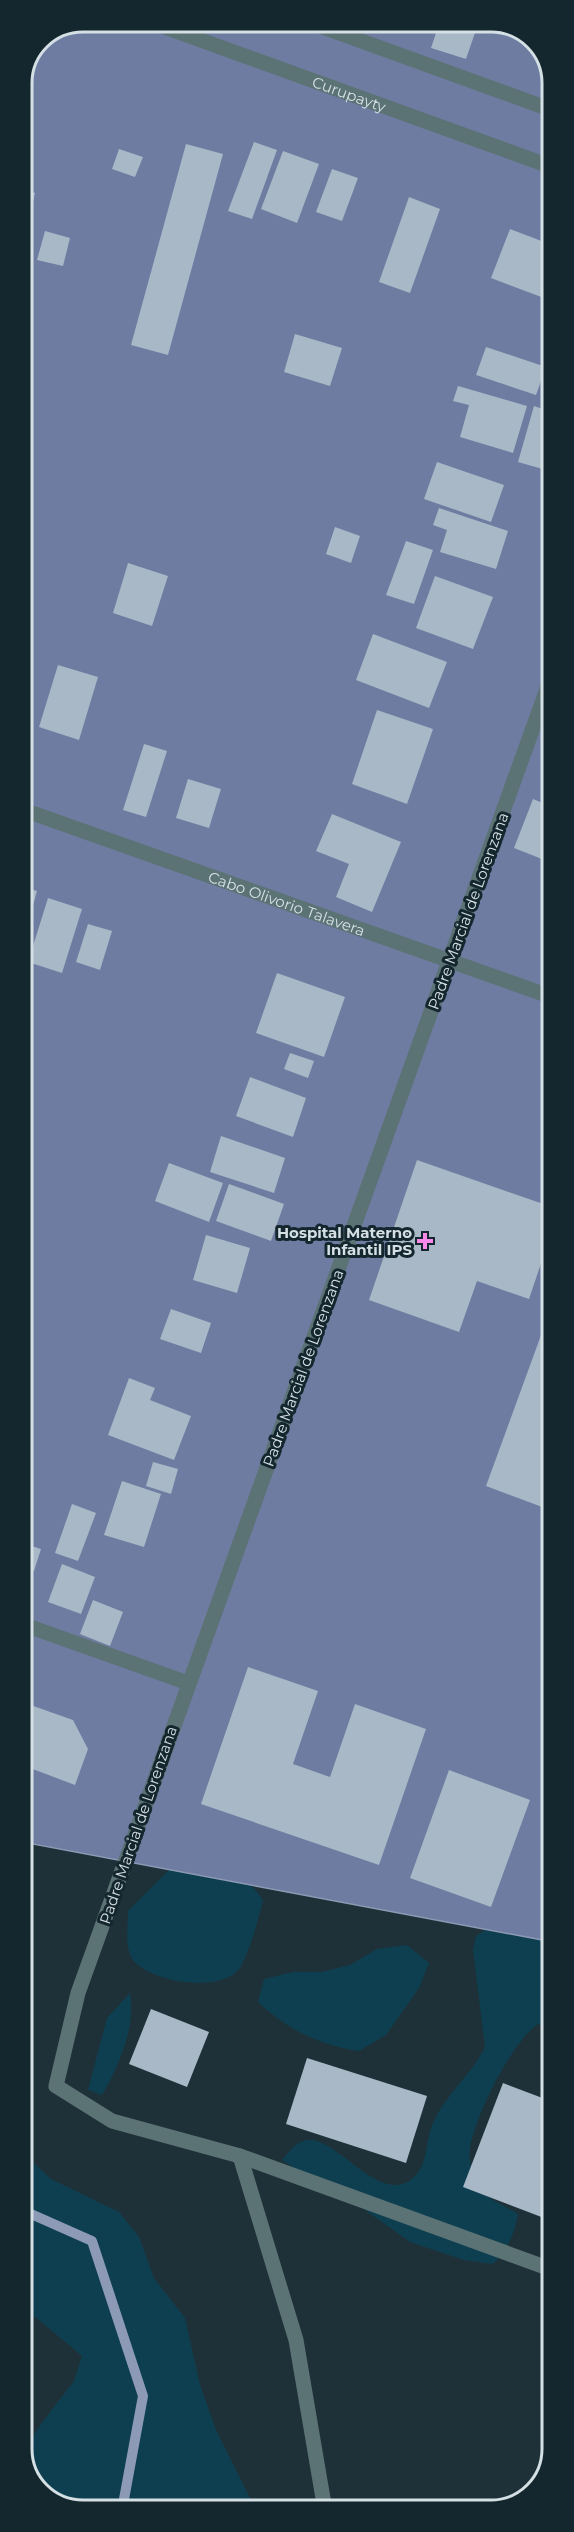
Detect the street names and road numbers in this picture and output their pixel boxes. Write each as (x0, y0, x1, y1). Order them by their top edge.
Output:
street label: Curupayty (310, 72, 390, 116)
street label: Padre Marcial de Lorenzana (423, 810, 513, 1012)
street label: Cabo Olivorio Talavera (206, 867, 368, 940)
street label: Padre Marcial de Lorenzana (258, 1267, 348, 1469)
street label: Padre Marcial de Lorenzana (95, 1723, 181, 1927)

